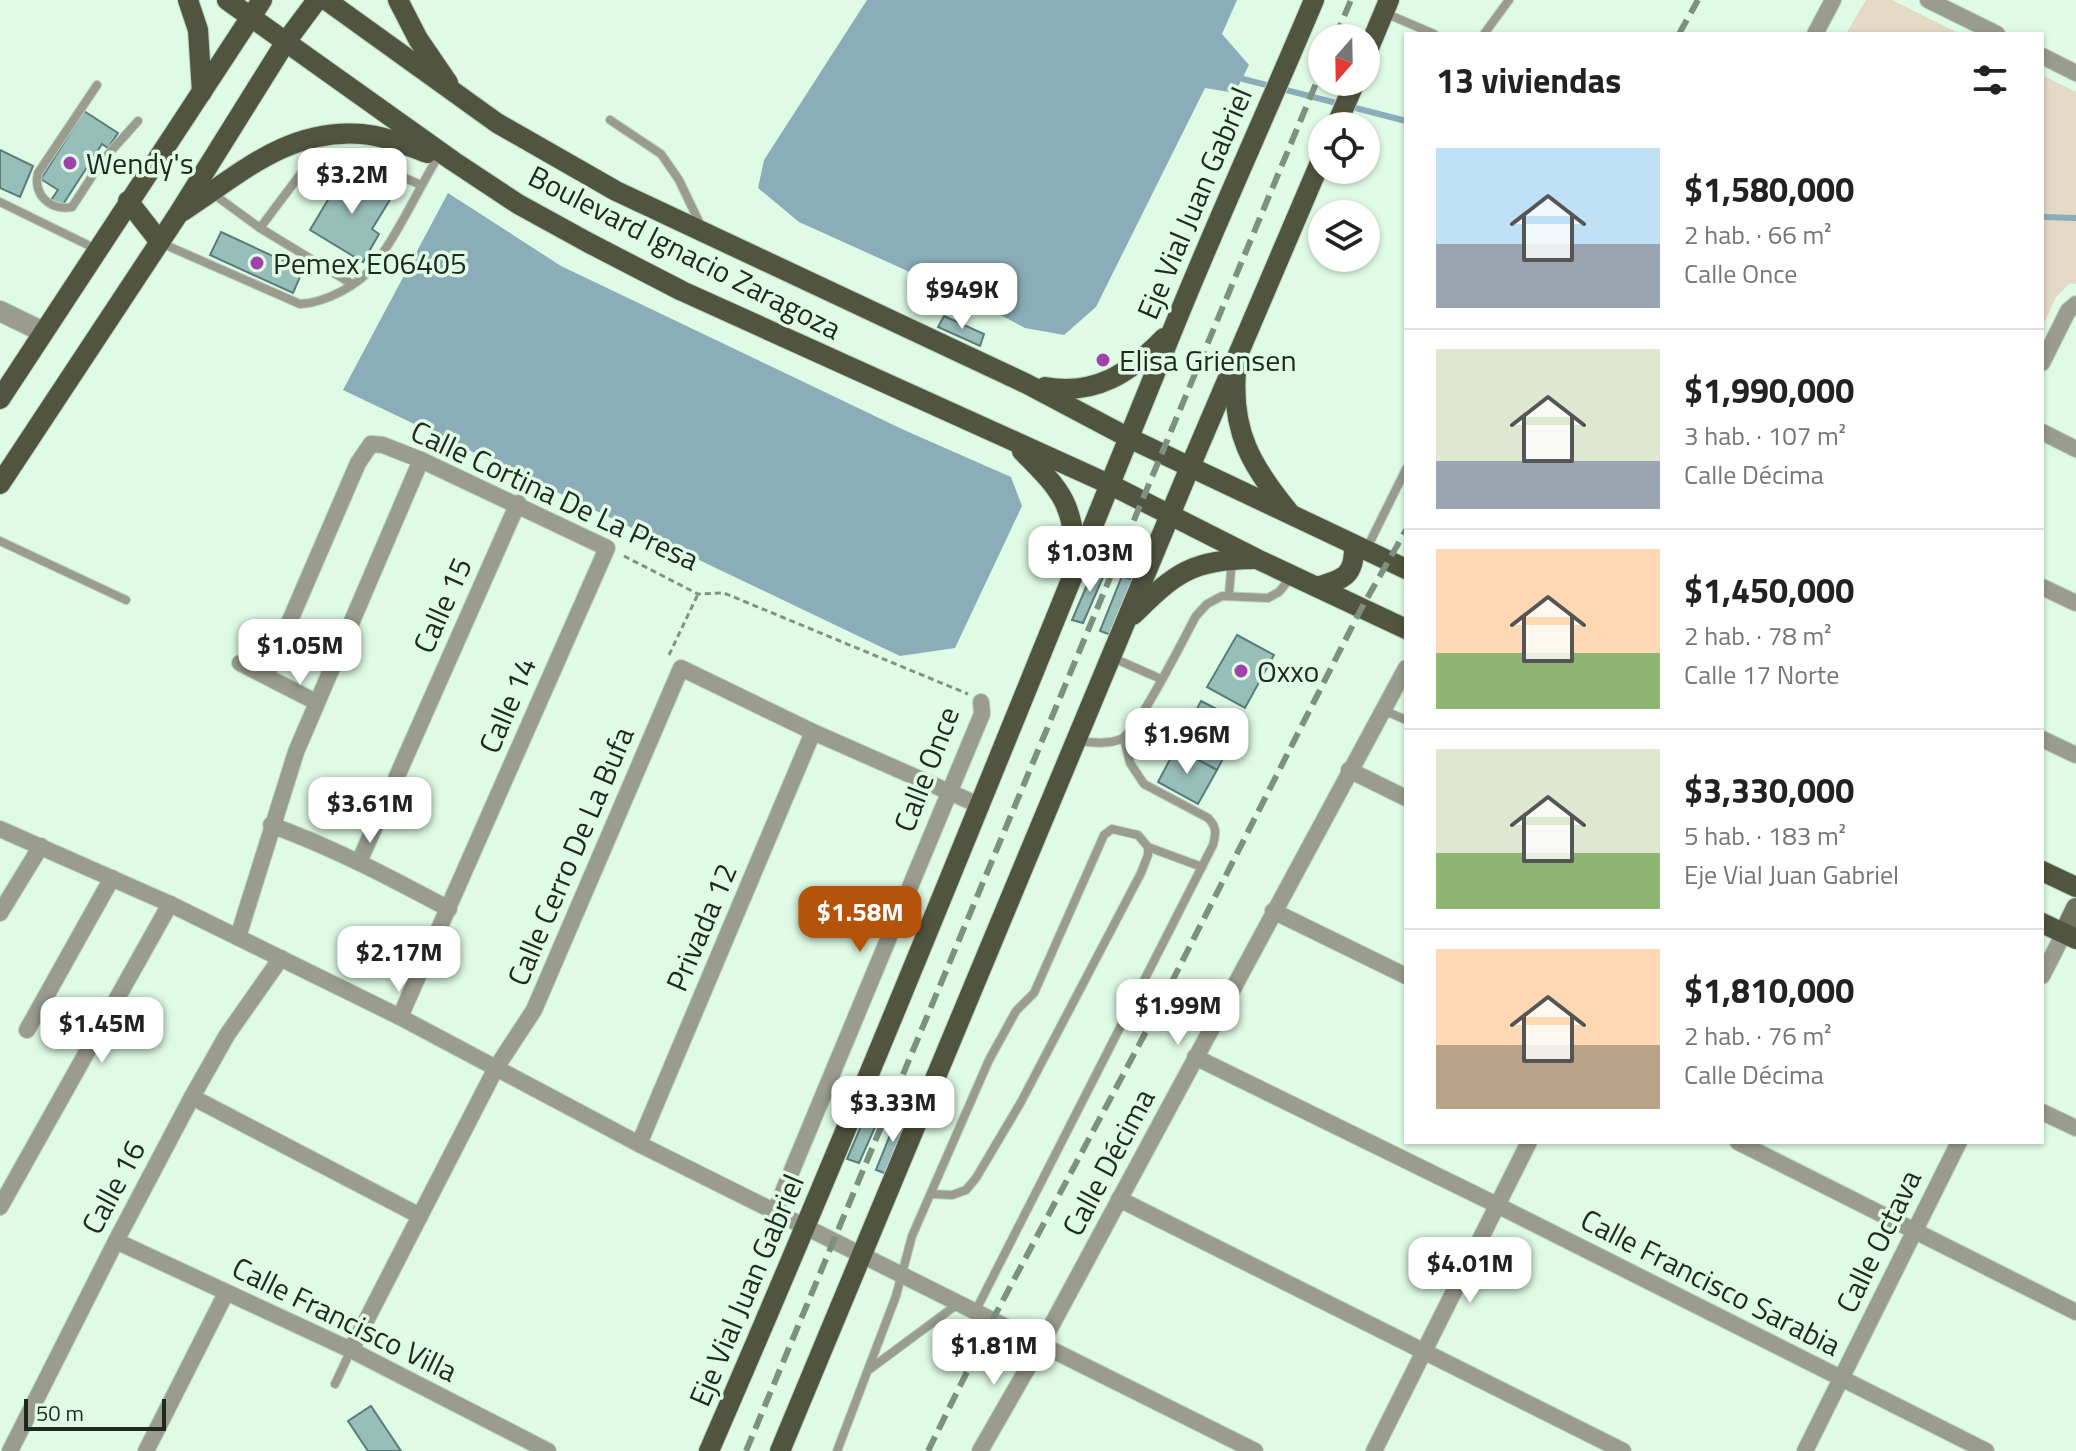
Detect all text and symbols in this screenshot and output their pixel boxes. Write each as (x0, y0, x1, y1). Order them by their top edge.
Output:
north arrow (1308, 24, 1380, 96)
map controls (1308, 24, 1380, 272)
text: 13 viviendas (1436, 54, 1621, 106)
icon: filters (1968, 58, 2012, 102)
street label: Eje Vial Juan Gabriel (1124, 80, 1264, 326)
button: locate (1308, 112, 1380, 184)
place label: Wendy's (86, 140, 194, 186)
pin: $3.2M (296, 148, 408, 216)
street label: Boulevard Ignacio Zaragoza (520, 153, 850, 351)
marker: Wendy's (61, 154, 79, 172)
text: $3.2M (316, 154, 388, 193)
text: $1,580,000 (1684, 163, 1854, 215)
icon: home (1500, 180, 1596, 276)
button: layers (1308, 200, 1380, 272)
text: 2 hab. · 66 m² (1684, 215, 1832, 254)
place label: Pemex E06405 (273, 240, 467, 286)
marker: Pemex E06405 (248, 254, 266, 272)
text: Calle Once (1684, 254, 1797, 293)
pin: $949K (906, 263, 1018, 331)
text: $949K (925, 269, 999, 308)
place label: Elisa Griensen (1119, 337, 1297, 383)
marker: Elisa Griensen (1094, 351, 1112, 369)
text: $1,990,000 (1684, 364, 1854, 416)
icon: home (1500, 381, 1596, 477)
street label: Calle Cortina De La Presa (403, 408, 707, 582)
text: 3 hab. · 107 m² (1684, 416, 1846, 455)
text: Calle Décima (1684, 455, 1824, 494)
pin: $1.03M (1025, 526, 1155, 594)
text: $1.03M (1046, 532, 1134, 571)
street label: Calle 15 (401, 550, 483, 660)
text: $1,450,000 (1684, 564, 1854, 616)
icon: home (1500, 581, 1596, 677)
text: 2 hab. · 78 m² (1684, 616, 1832, 655)
pin: $1.05M (235, 619, 365, 687)
text: $1.05M (256, 625, 344, 664)
place label: Oxxo (1257, 648, 1319, 694)
street label: Calle 14 (466, 650, 548, 760)
text: Calle 17 Norte (1684, 655, 1839, 694)
marker: Oxxo (1232, 662, 1250, 680)
street label: Calle Once (881, 700, 971, 838)
pin: $1.96M (1122, 708, 1252, 776)
text: $1.96M (1143, 714, 1231, 753)
street label: Calle Cerro De La Bufa (495, 719, 645, 993)
text: $3,330,000 (1684, 764, 1854, 816)
pin: $3.61M (305, 777, 435, 845)
icon: home (1500, 781, 1596, 877)
text: $3.61M (326, 783, 414, 822)
text: 5 hab. · 183 m² (1684, 816, 1846, 855)
text: Eje Vial Juan Gabriel (1684, 855, 1899, 894)
street label: Privada 12 (653, 856, 749, 998)
pin: $1.58M (795, 886, 925, 954)
text: $1.58M (816, 892, 904, 931)
pin: $2.17M (334, 926, 464, 994)
text: $2.17M (355, 932, 443, 971)
text: $1,810,000 (1684, 964, 1854, 1016)
pin: $1.99M (1113, 979, 1243, 1047)
icon: home (1500, 981, 1596, 1077)
text: $1.99M (1134, 985, 1222, 1024)
pin: $1.45M (37, 997, 167, 1065)
text: $1.45M (58, 1003, 146, 1042)
text: 2 hab. · 76 m² (1684, 1016, 1832, 1055)
text: Calle Décima (1684, 1055, 1824, 1094)
pin: $3.33M (828, 1076, 958, 1144)
street label: Calle Décima (1050, 1080, 1166, 1244)
text: $3.33M (849, 1082, 937, 1121)
street label: Calle 16 (69, 1132, 157, 1242)
street label: Calle Octava (1823, 1161, 1933, 1321)
street label: Eje Vial Juan Gabriel (676, 1167, 816, 1413)
street label: Calle Francisco Sarabia (1573, 1196, 1849, 1368)
pin: $4.01M (1405, 1237, 1535, 1305)
text: $4.01M (1426, 1243, 1514, 1282)
street label: Calle Francisco Villa (225, 1245, 465, 1393)
pin: $1.81M (929, 1319, 1059, 1387)
text: $1.81M (950, 1325, 1038, 1364)
scale bar (24, 1395, 166, 1431)
text: 50 m (36, 1396, 84, 1430)

